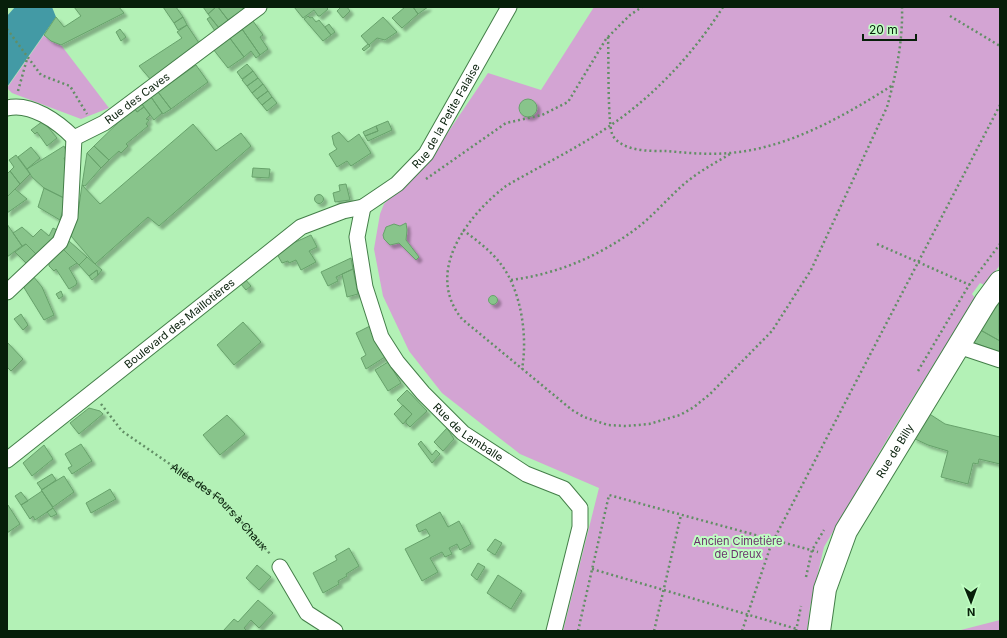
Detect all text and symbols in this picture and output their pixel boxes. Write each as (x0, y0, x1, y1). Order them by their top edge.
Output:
scale bar (863, 16, 916, 42)
text: 20 m (869, 22, 898, 37)
street label: Rue de la Petite Falaise (409, 61, 483, 171)
street label: Rue des Caves (102, 69, 173, 127)
street label: Boulevard des Maillotières (121, 275, 238, 371)
street label: Rue de Lamballe (430, 400, 506, 464)
street label: Rue de Billy (873, 421, 917, 480)
street label: Allée des Fours à Chaux (168, 460, 271, 553)
park label: Ancien Cimetière de Dreux (694, 534, 782, 561)
north arrow (951, 582, 991, 622)
text: N (967, 605, 975, 619)

